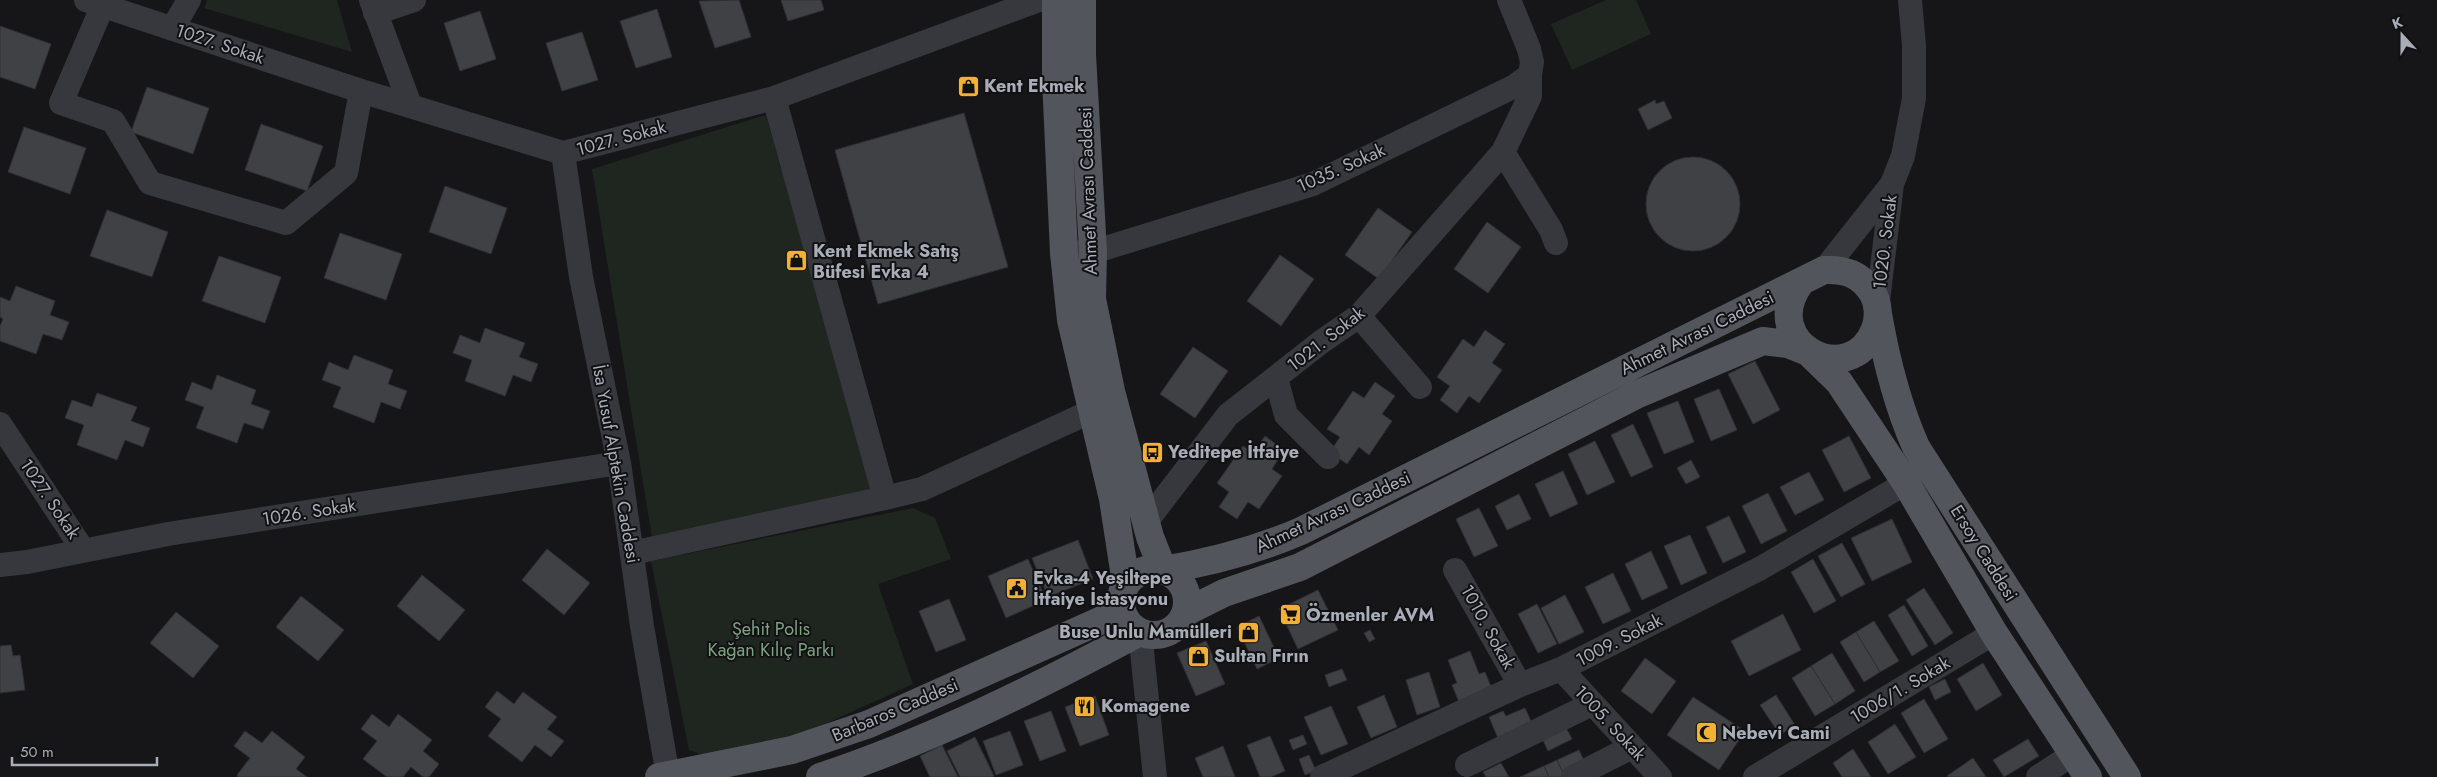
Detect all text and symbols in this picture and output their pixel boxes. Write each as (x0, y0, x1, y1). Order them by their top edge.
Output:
north arrow (2377, 10, 2427, 60)
text: K (2389, 12, 2406, 34)
street label: 1027. Sokak (172, 17, 268, 71)
place label: Kent Ekmek (984, 73, 1085, 99)
shop icon: Kent Ekmek (956, 74, 980, 98)
street label: Ahmet Avrası Caddesi (1072, 107, 1104, 275)
street label: 1027. Sokak (573, 114, 669, 162)
street label: 1035. Sokak (1293, 137, 1389, 199)
street label: 1020. Sokak (1866, 193, 1904, 291)
place label: Kent Ekmek Satış Büfesi Evka 4 (813, 238, 959, 285)
shop icon: Kent Ekmek Satış Büfesi Evka 4 (785, 249, 809, 273)
street label: Ahmet Avrası Caddesi (1616, 284, 1778, 382)
street label: 1021. Sokak (1282, 300, 1370, 378)
street label: İsa Yusuf Alptekin Caddesi (586, 363, 646, 565)
place label: Yeditepe İtfaiye (1167, 439, 1299, 465)
bus stop icon: Yeditepe İtfaiye (1140, 440, 1164, 464)
street label: 1027. Sokak (14, 454, 86, 544)
street label: Ahmet Avrası Caddesi (1251, 465, 1415, 559)
street label: 1026. Sokak (260, 492, 358, 532)
street label: Ersoy Caddesi (1944, 500, 2024, 606)
place label: Evka-4 Yeşiltepe İtfaiye İstasyonu (1033, 565, 1171, 612)
public building icon: Evka-4 Yeşiltepe İtfaiye İstasyonu (1005, 576, 1029, 600)
street label: 1010. Sokak (1454, 580, 1522, 674)
place label: Özmenler AVM (1306, 602, 1434, 628)
supermarket icon: Özmenler AVM (1278, 603, 1302, 627)
street label: 1009. Sokak (1571, 607, 1667, 673)
park label: Şehit Polis Kağan Kılıç Parkı (707, 616, 835, 663)
place label: Buse Unlu Mamülleri (1059, 619, 1232, 645)
shop icon: Buse Unlu Mamülleri (1236, 620, 1260, 644)
place label: Sultan Fırın (1214, 643, 1309, 669)
shop icon: Sultan Fırın (1186, 644, 1210, 668)
street label: 1006/1. Sokak (1845, 650, 1955, 730)
street label: Barbaros Caddesi (828, 672, 962, 748)
street label: 1005. Sokak (1568, 679, 1652, 767)
place label: Komagene (1101, 693, 1190, 719)
restaurant icon: Komagene (1073, 694, 1097, 718)
place label: Nebevi Cami (1722, 720, 1830, 746)
mosque icon: Nebevi Cami (1694, 721, 1718, 745)
scale bar (12, 734, 158, 766)
text: 50 m (20, 741, 54, 763)

